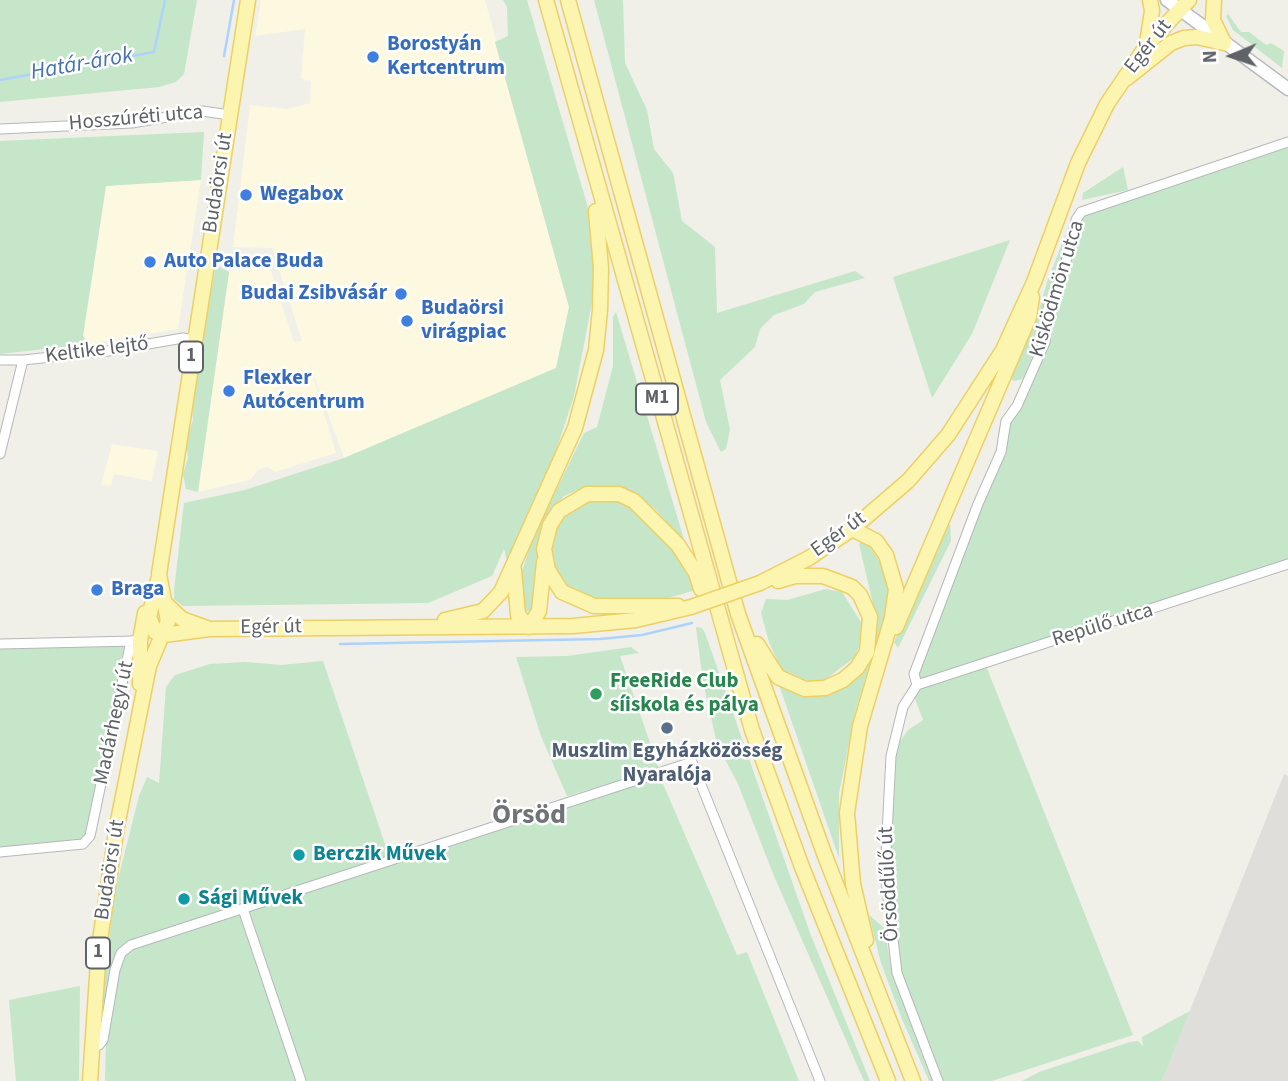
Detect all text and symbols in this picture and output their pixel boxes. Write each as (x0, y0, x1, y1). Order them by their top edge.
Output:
street label: Egér út (1120, 15, 1178, 79)
north arrow (1197, 21, 1267, 91)
place label: Borostyán Kertcentrum (387, 32, 505, 82)
water label: Határ-árok (29, 42, 135, 88)
marker: Borostyán Kertcentrum (365, 49, 381, 65)
text: N (1197, 50, 1224, 64)
street label: Hosszúréti utca (68, 101, 204, 137)
street label: Budaörsi út (199, 131, 239, 235)
place label: Wegabox (260, 182, 344, 208)
marker: Wegabox (238, 187, 254, 203)
street label: Kisködmön utca (1025, 217, 1091, 361)
place label: Auto Palace Buda (164, 249, 323, 275)
marker: Auto Palace Buda (142, 254, 158, 270)
place label: Budai Zsibvásár (241, 281, 387, 307)
marker: Budai Zsibvásár (393, 286, 409, 302)
place label: Budaörsi virágpiac (421, 296, 507, 346)
marker: Budaörsi virágpiac (399, 313, 415, 329)
street label: Keltike lejtő (44, 332, 150, 370)
road number: 1 (179, 342, 203, 372)
place label: Flexker Autócentrum (243, 366, 365, 416)
marker: Flexker Autócentrum (221, 383, 237, 399)
road number: M1 (636, 384, 678, 414)
street label: Egér út (807, 507, 871, 563)
place label: Braga (111, 577, 164, 603)
marker: Braga (89, 582, 105, 598)
street label: Repülő utca (1049, 599, 1157, 653)
street label: Egér út (240, 615, 302, 641)
street label: Madárhegyi út (90, 659, 140, 787)
place label: FreeRide Club síiskola és pálya (610, 669, 759, 719)
marker: FreeRide Club síiskola és pálya (588, 686, 604, 702)
marker: Muszlim Egyházközösség Nyaralója (659, 720, 675, 736)
place label: Muszlim Egyházközösség Nyaralója (551, 739, 783, 789)
district label: Örsöd (492, 800, 566, 834)
street label: Budaörsi út (91, 818, 131, 922)
street label: Örsöddűlő út (874, 826, 906, 942)
place label: Berczik Művek (313, 842, 447, 868)
marker: Berczik Művek (291, 847, 307, 863)
place label: Sági Művek (198, 886, 303, 912)
marker: Sági Művek (176, 891, 192, 907)
road number: 1 (86, 937, 110, 968)

